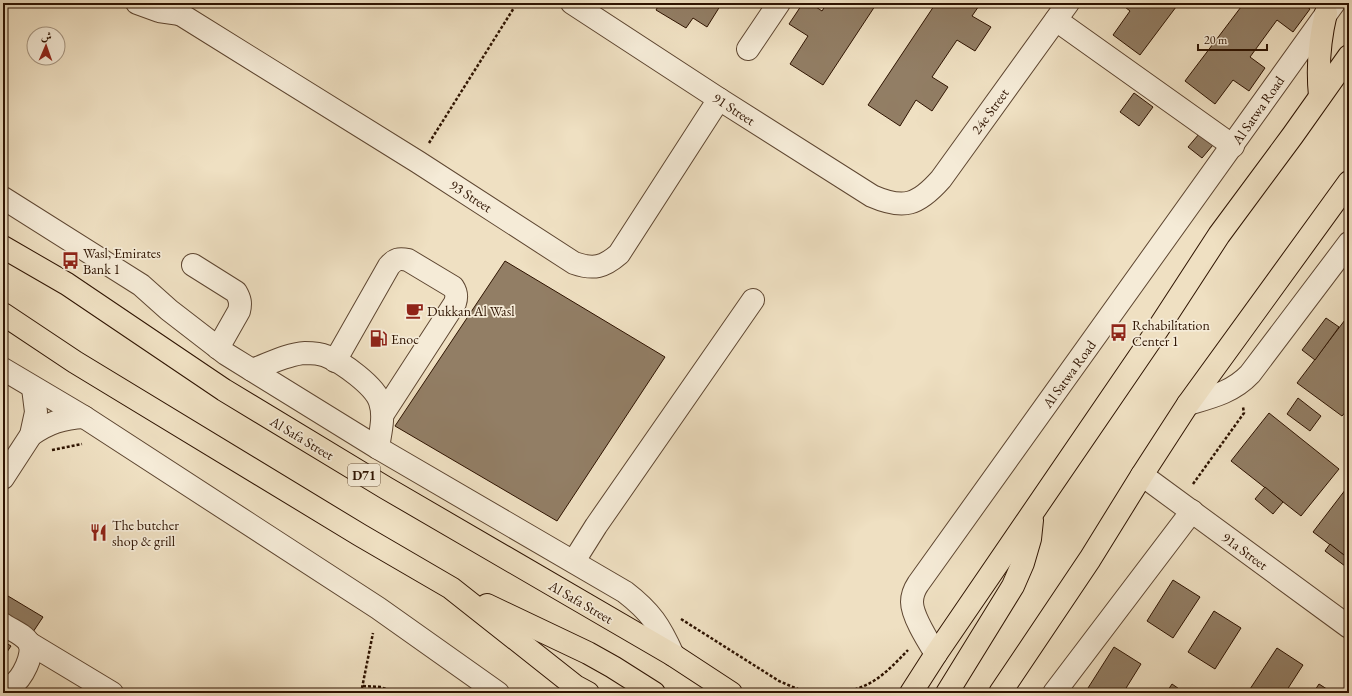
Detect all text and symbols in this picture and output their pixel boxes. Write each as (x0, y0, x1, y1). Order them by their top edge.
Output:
north arrow (26, 26, 66, 66)
scale bar (1198, 26, 1267, 52)
text: ش (41, 29, 52, 43)
text: 20 m (1204, 32, 1228, 48)
street label: Al Satwa Road (1227, 72, 1289, 149)
street label: 24e Street (967, 84, 1013, 138)
street label: 91 Street (709, 89, 759, 130)
street label: 93 Street (446, 176, 496, 217)
place label: Wasl, Emirates Bank 1 (83, 244, 161, 278)
bus stop icon: Wasl, Emirates Bank 1 (60, 251, 80, 271)
cafe icon: Dukkan Al Wasl (404, 301, 424, 321)
place label: Dukkan Al Wasl (427, 302, 515, 320)
place label: Rehabilitation Center 1 (1132, 316, 1210, 350)
bus stop icon: Rehabilitation Center 1 (1109, 323, 1129, 343)
fuel station icon: Enoc (368, 329, 388, 349)
place label: Enoc (391, 330, 419, 348)
street label: Al Satwa Road (1038, 336, 1100, 412)
street label: Al Safa Street (266, 411, 338, 464)
road number: D71 (348, 464, 380, 486)
place label: The butcher shop & grill (112, 516, 179, 550)
restaurant icon: The butcher shop & grill (89, 523, 109, 543)
street label: 91a Street (1218, 528, 1272, 574)
street label: Al Safa Street (545, 576, 617, 628)

